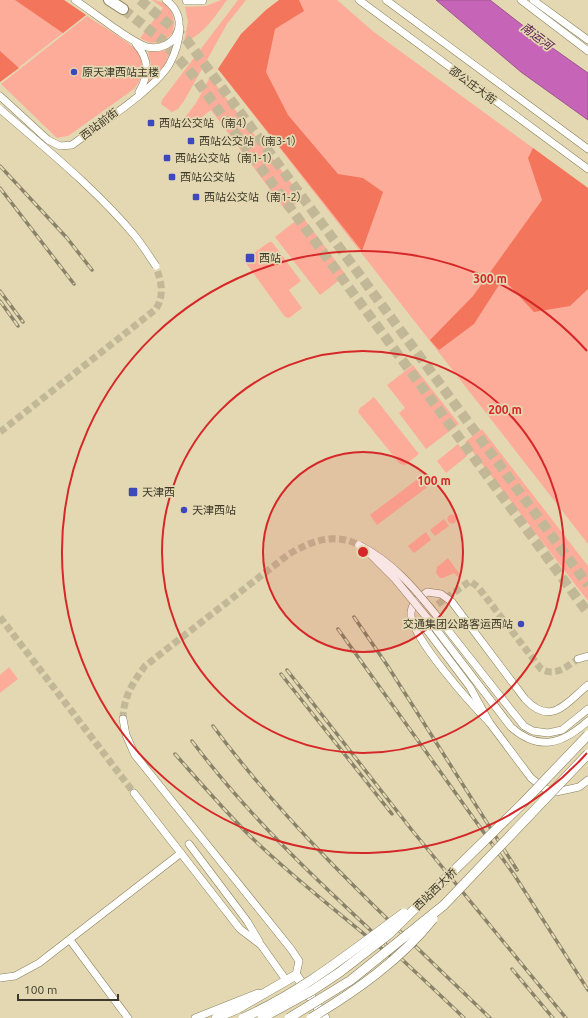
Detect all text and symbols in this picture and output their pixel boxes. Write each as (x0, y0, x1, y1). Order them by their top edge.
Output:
water label: 南运河 (519, 20, 557, 53)
street label: 邵公庄大街 (447, 64, 499, 106)
place label: 原天津西站主楼 (82, 66, 159, 78)
marker: 原天津西站主楼 (69, 67, 79, 77)
street label: 西站前街 (78, 106, 120, 142)
place label: 西站公交站（南4） (159, 117, 253, 129)
marker: 西站公交站（南4） (146, 118, 156, 128)
place label: 西站公交站（南3-1） (199, 135, 303, 147)
marker: 西站公交站（南3-1） (186, 136, 196, 146)
place label: 西站公交站（南1-1） (175, 152, 279, 164)
marker: 西站公交站（南1-1） (162, 153, 172, 163)
place label: 西站公交站 (180, 171, 235, 183)
marker: 西站公交站 (167, 172, 177, 182)
place label: 西站公交站（南1-2） (204, 191, 308, 203)
marker: 西站公交站（南1-2） (191, 192, 201, 202)
marker: 西站 (244, 252, 256, 264)
place label: 西站 (259, 252, 281, 264)
text: 300 m (473, 272, 507, 285)
text: 200 m (488, 403, 522, 416)
text: 100 m (417, 474, 451, 487)
marker: 天津西 (127, 486, 139, 498)
place label: 天津西 (142, 486, 175, 498)
place label: 天津西站 (192, 504, 236, 516)
marker: 天津西站 (179, 505, 189, 515)
centre of rings (356, 545, 370, 559)
place label: 交通集团公路客运西站 (403, 618, 513, 630)
marker: 交通集团公路客运西站 (516, 619, 526, 629)
street label: 西站西大桥 (411, 866, 459, 912)
scale bar (18, 976, 118, 1002)
text: 100 m (24, 983, 57, 996)

